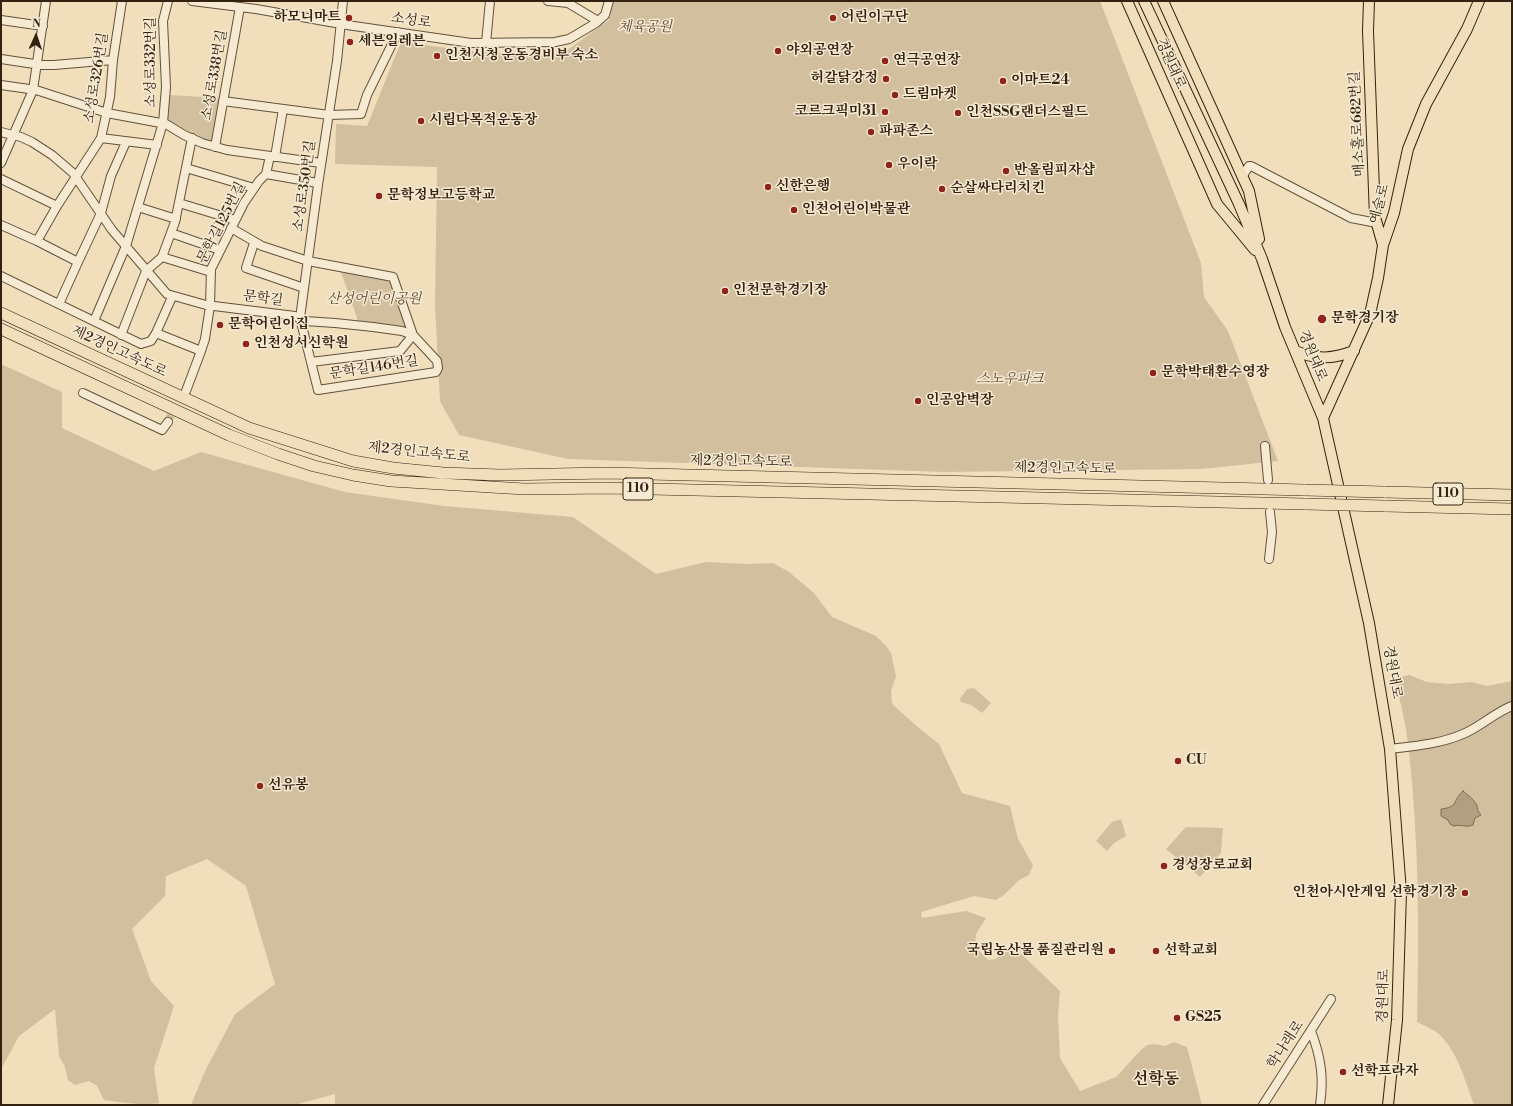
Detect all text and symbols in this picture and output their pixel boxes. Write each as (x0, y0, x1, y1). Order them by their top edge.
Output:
place label: 하모니마트 (273, 10, 341, 26)
street label: 소성로 (390, 10, 432, 32)
place label: 어린이구단 (841, 10, 909, 26)
marker: 하모니마트 (344, 13, 354, 23)
marker: 어린이구단 (828, 13, 838, 23)
north arrow (16, 16, 56, 56)
street label: 소성로332번길 (144, 16, 160, 108)
text: N (32, 17, 41, 31)
park label: 체육공원 (618, 20, 672, 36)
street label: 소성로338번길 (199, 28, 231, 122)
street label: 소성로326번길 (82, 31, 112, 125)
place label: 세븐일레븐 (358, 34, 426, 50)
street label: 경원대로 (1151, 36, 1189, 92)
marker: 세븐일레븐 (345, 37, 355, 47)
place label: 야외공연장 (786, 43, 854, 59)
marker: 야외공연장 (773, 46, 783, 56)
place label: 인천시청 운동경비부 숙소 (445, 48, 598, 64)
marker: 인천시청 운동경비부 숙소 (432, 51, 442, 61)
place label: 연극공연장 (893, 53, 961, 69)
marker: 연극공연장 (880, 56, 890, 66)
place label: 허갈닭강정 (810, 71, 878, 87)
street label: 매소홀로682번길 (1347, 71, 1369, 177)
place label: 이마트24 (1011, 73, 1070, 89)
marker: 허갈닭강정 (881, 74, 891, 84)
marker: 이마트24 (998, 76, 1008, 86)
place label: 드림마켓 (903, 87, 957, 103)
marker: 드림마켓 (890, 90, 900, 100)
place label: 코르크픽미31 (795, 104, 877, 120)
place label: 인천SSG랜더스필드 (966, 105, 1088, 121)
marker: 코르크픽미31 (880, 107, 890, 117)
marker: 인천SSG랜더스필드 (953, 108, 963, 118)
place label: 시립다목적운동장 (429, 113, 537, 129)
marker: 시립다목적운동장 (416, 116, 426, 126)
place label: 파파존스 (879, 124, 933, 140)
marker: 파파존스 (866, 127, 876, 137)
street label: 소성로350번길 (290, 139, 320, 233)
place label: 우이락 (897, 157, 938, 173)
marker: 우이락 (884, 160, 894, 170)
place label: 반올림피자샵 (1014, 163, 1095, 179)
marker: 반올림피자샵 (1001, 166, 1011, 176)
street label: 문학길125번길 (194, 179, 250, 267)
place label: 신한은행 (776, 179, 830, 195)
place label: 순살싸다리치킨 (950, 181, 1045, 197)
marker: 신한은행 (763, 182, 773, 192)
street label: 예술로 (1367, 182, 1393, 226)
marker: 순살싸다리치킨 (937, 184, 947, 194)
place label: 문학정보고등학교 (387, 188, 495, 204)
marker: 문학정보고등학교 (374, 191, 384, 201)
place label: 인천어린이박물관 (802, 202, 910, 218)
marker: 인천어린이박물관 (789, 205, 799, 215)
place label: 인천문학경기장 (733, 283, 828, 299)
marker: 인천문학경기장 (720, 286, 730, 296)
street label: 문학길 (242, 288, 284, 310)
park label: 산성어린이공원 (327, 292, 421, 308)
place label: 문학경기장 (1331, 311, 1399, 327)
marker: 문학경기장 (1316, 313, 1328, 325)
place label: 문학어린이집 (228, 317, 309, 333)
marker: 문학어린이집 (215, 320, 225, 330)
street label: 제2경인고속도로 (69, 323, 169, 381)
street label: 경원대로 (1294, 328, 1330, 384)
place label: 인천성서신학원 (254, 336, 349, 352)
marker: 인천성서신학원 (241, 339, 251, 349)
street label: 문학길146번길 (328, 353, 420, 383)
place label: 문학박태환수영장 (1161, 365, 1269, 381)
marker: 문학박태환수영장 (1148, 368, 1158, 378)
park label: 스노우파크 (976, 372, 1044, 388)
place label: 인공암벽장 (926, 393, 994, 409)
marker: 인공암벽장 (913, 396, 923, 406)
street label: 제2경인고속도로 (367, 439, 471, 467)
street label: 제2경인고속도로 (690, 453, 792, 471)
street label: 제2경인고속도로 (1014, 460, 1116, 478)
road number: 110 (623, 478, 653, 500)
road number: 110 (1433, 483, 1463, 505)
street label: 경원대로 (1379, 644, 1405, 700)
place label: CU (1186, 753, 1207, 769)
marker: CU (1173, 756, 1183, 766)
place label: 선유봉 (268, 778, 309, 794)
marker: 선유봉 (255, 781, 265, 791)
place label: 경성장로교회 (1172, 858, 1253, 874)
marker: 경성장로교회 (1159, 861, 1169, 871)
place label: 인천아시안게임 선학경기장 (1292, 885, 1457, 901)
marker: 인천아시안게임 선학경기장 (1460, 888, 1470, 898)
place label: 국립농산물 품질관리원 (967, 943, 1104, 959)
place label: 선학교회 (1164, 943, 1218, 959)
marker: 국립농산물 품질관리원 (1107, 946, 1117, 956)
marker: 선학교회 (1151, 946, 1161, 956)
street label: 경원대로 (1375, 969, 1393, 1023)
place label: GS25 (1185, 1010, 1221, 1026)
marker: GS25 (1172, 1013, 1182, 1023)
street label: 학나래로 (1264, 1018, 1308, 1072)
place label: 선학프라자 (1351, 1064, 1419, 1080)
marker: 선학프라자 (1338, 1067, 1348, 1077)
district label: 선학동 (1133, 1070, 1179, 1090)

